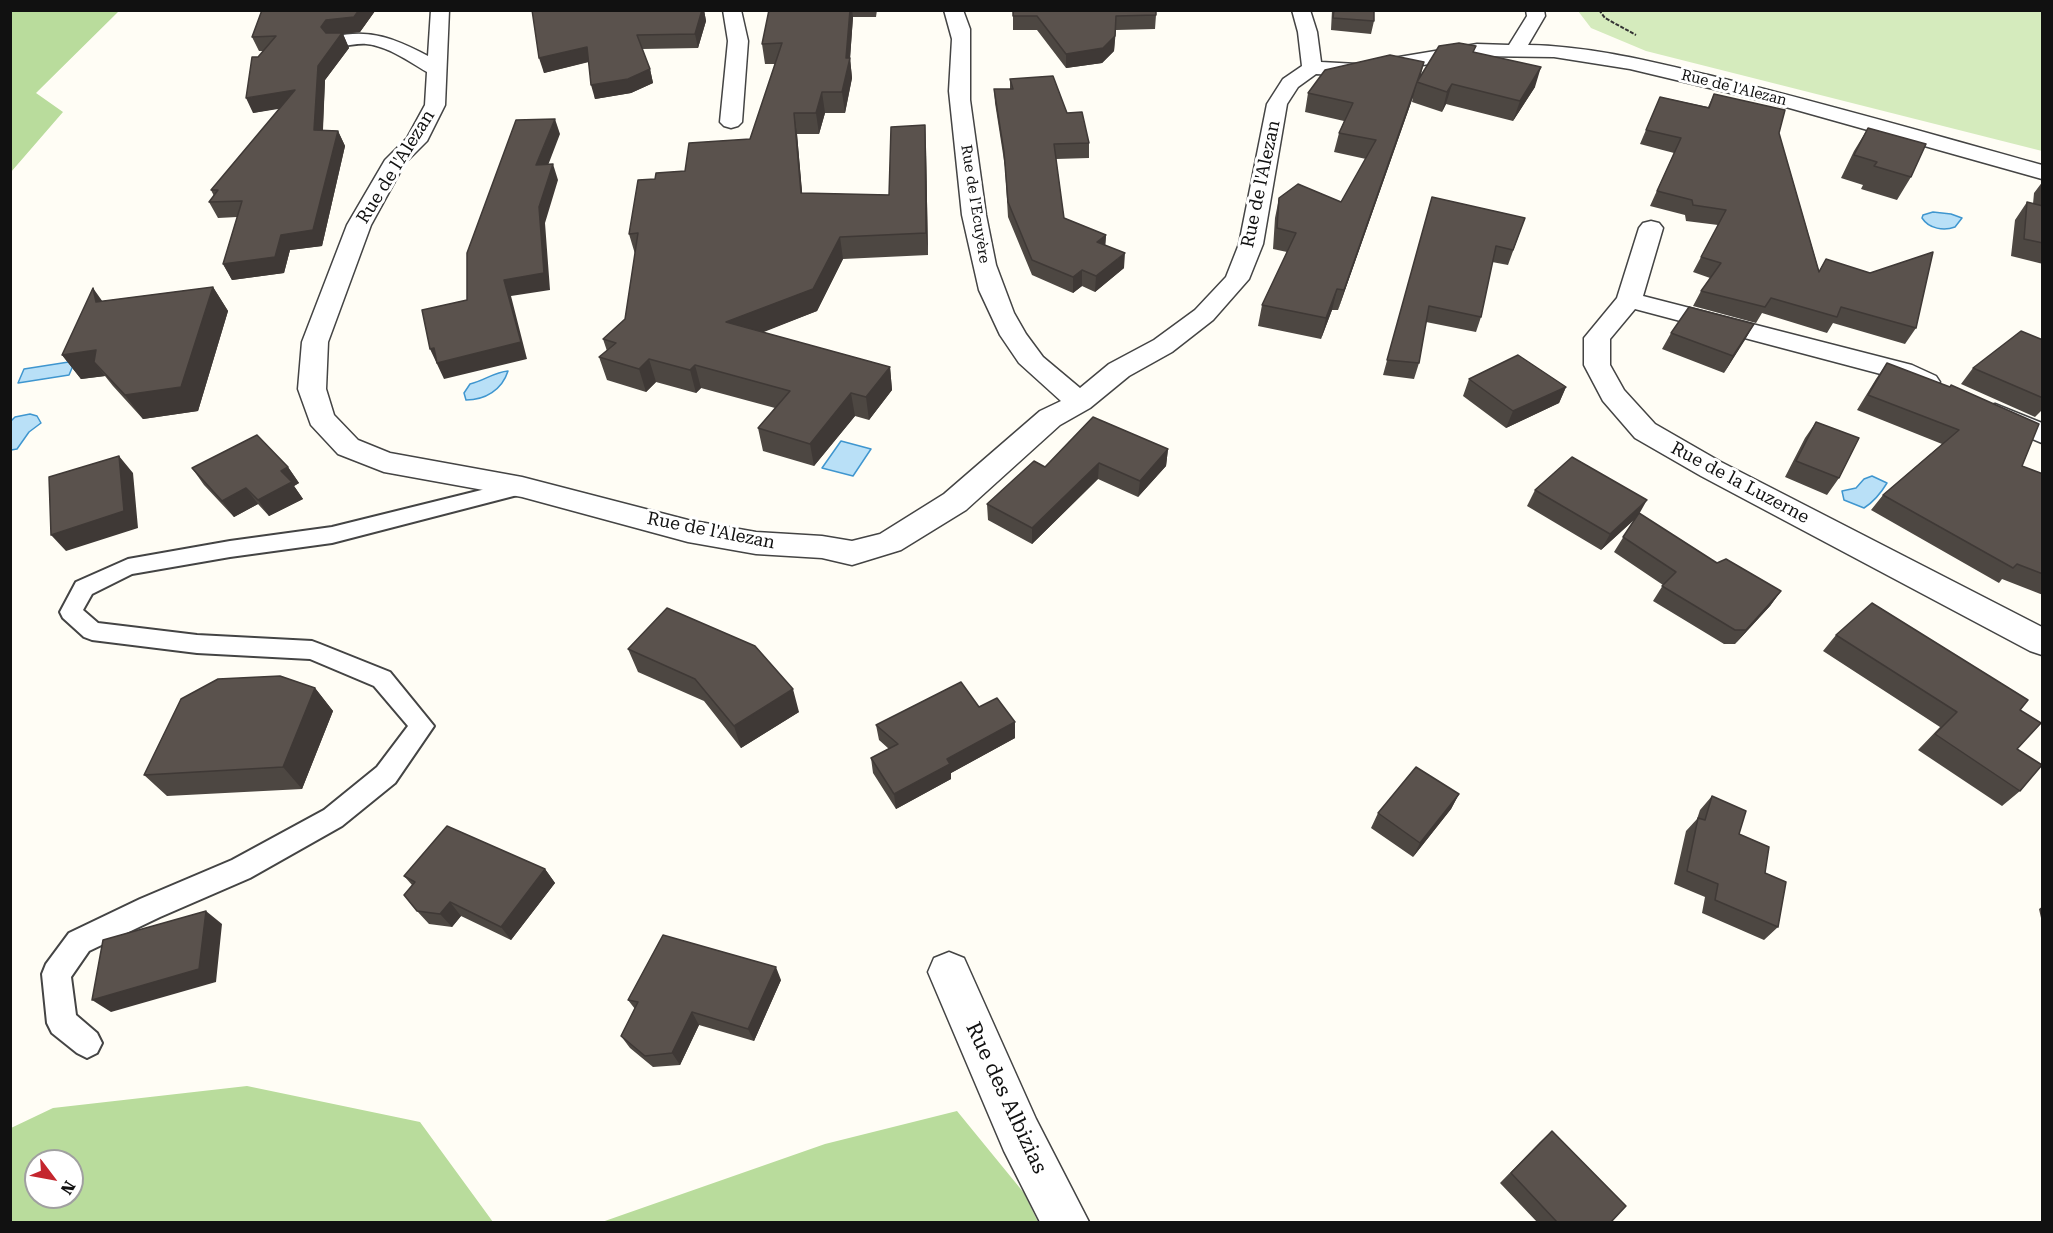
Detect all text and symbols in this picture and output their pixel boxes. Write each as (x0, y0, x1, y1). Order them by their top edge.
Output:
street label: Rue de l'Alezan (1679, 66, 1789, 110)
street label: Rue de l'Alezan (352, 106, 440, 228)
street label: Rue de l'Alezan (1237, 118, 1285, 250)
street label: Rue de l'Ecuyère (957, 143, 993, 265)
street label: Rue de la Luzerne (1667, 437, 1813, 529)
street label: Rue de l'Alezan (645, 508, 777, 554)
street label: Rue des Albizias (960, 1018, 1052, 1178)
north arrow (24, 1149, 84, 1209)
text: N (57, 1177, 79, 1198)

